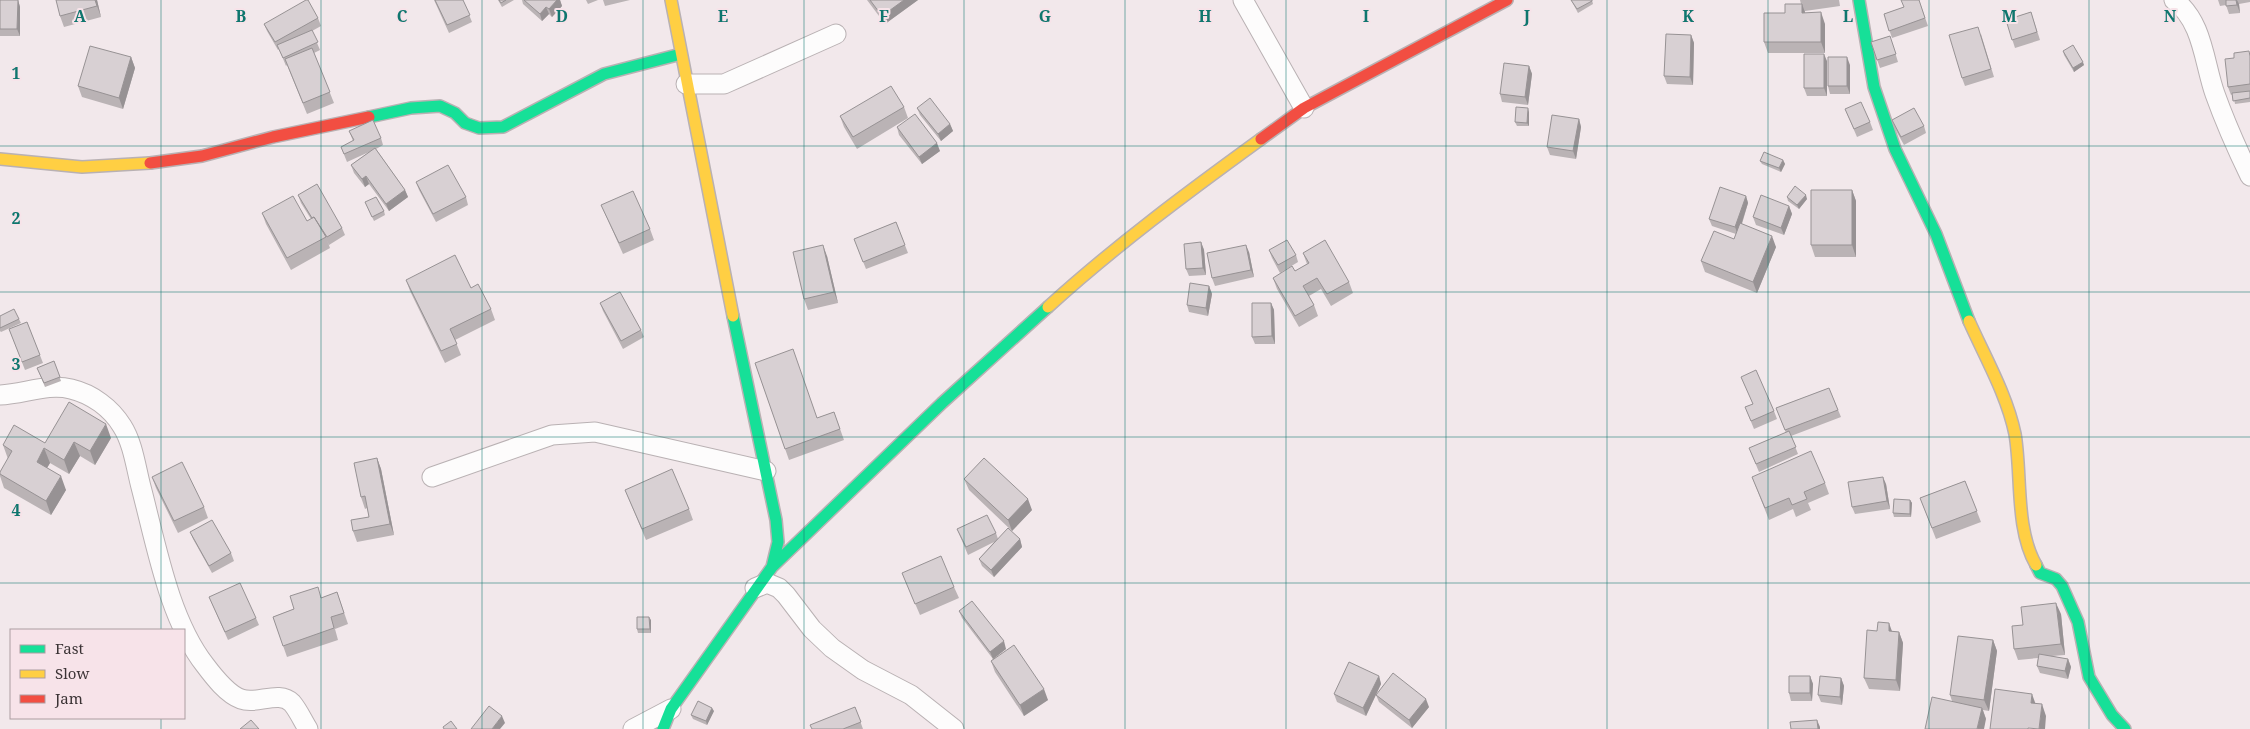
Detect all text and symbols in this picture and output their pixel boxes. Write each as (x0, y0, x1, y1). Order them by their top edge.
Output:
text: A (74, 5, 87, 27)
text: B (236, 5, 247, 27)
text: C (397, 5, 408, 27)
text: D (556, 5, 568, 27)
text: E (718, 5, 728, 27)
text: F (879, 5, 889, 27)
text: G (1039, 5, 1051, 27)
text: H (1198, 5, 1212, 27)
text: I (1363, 5, 1369, 27)
text: J (1523, 5, 1531, 27)
text: K (1682, 5, 1694, 27)
text: L (1843, 5, 1853, 27)
text: M (2001, 5, 2017, 27)
text: N (2164, 5, 2177, 27)
text: 1 (11, 62, 21, 84)
text: 2 (11, 207, 21, 229)
text: 3 (11, 353, 21, 375)
text: 4 (11, 499, 21, 521)
legend (10, 629, 185, 719)
text: Fast (55, 638, 84, 658)
text: Slow (55, 663, 89, 683)
text: Jam (54, 688, 83, 708)

